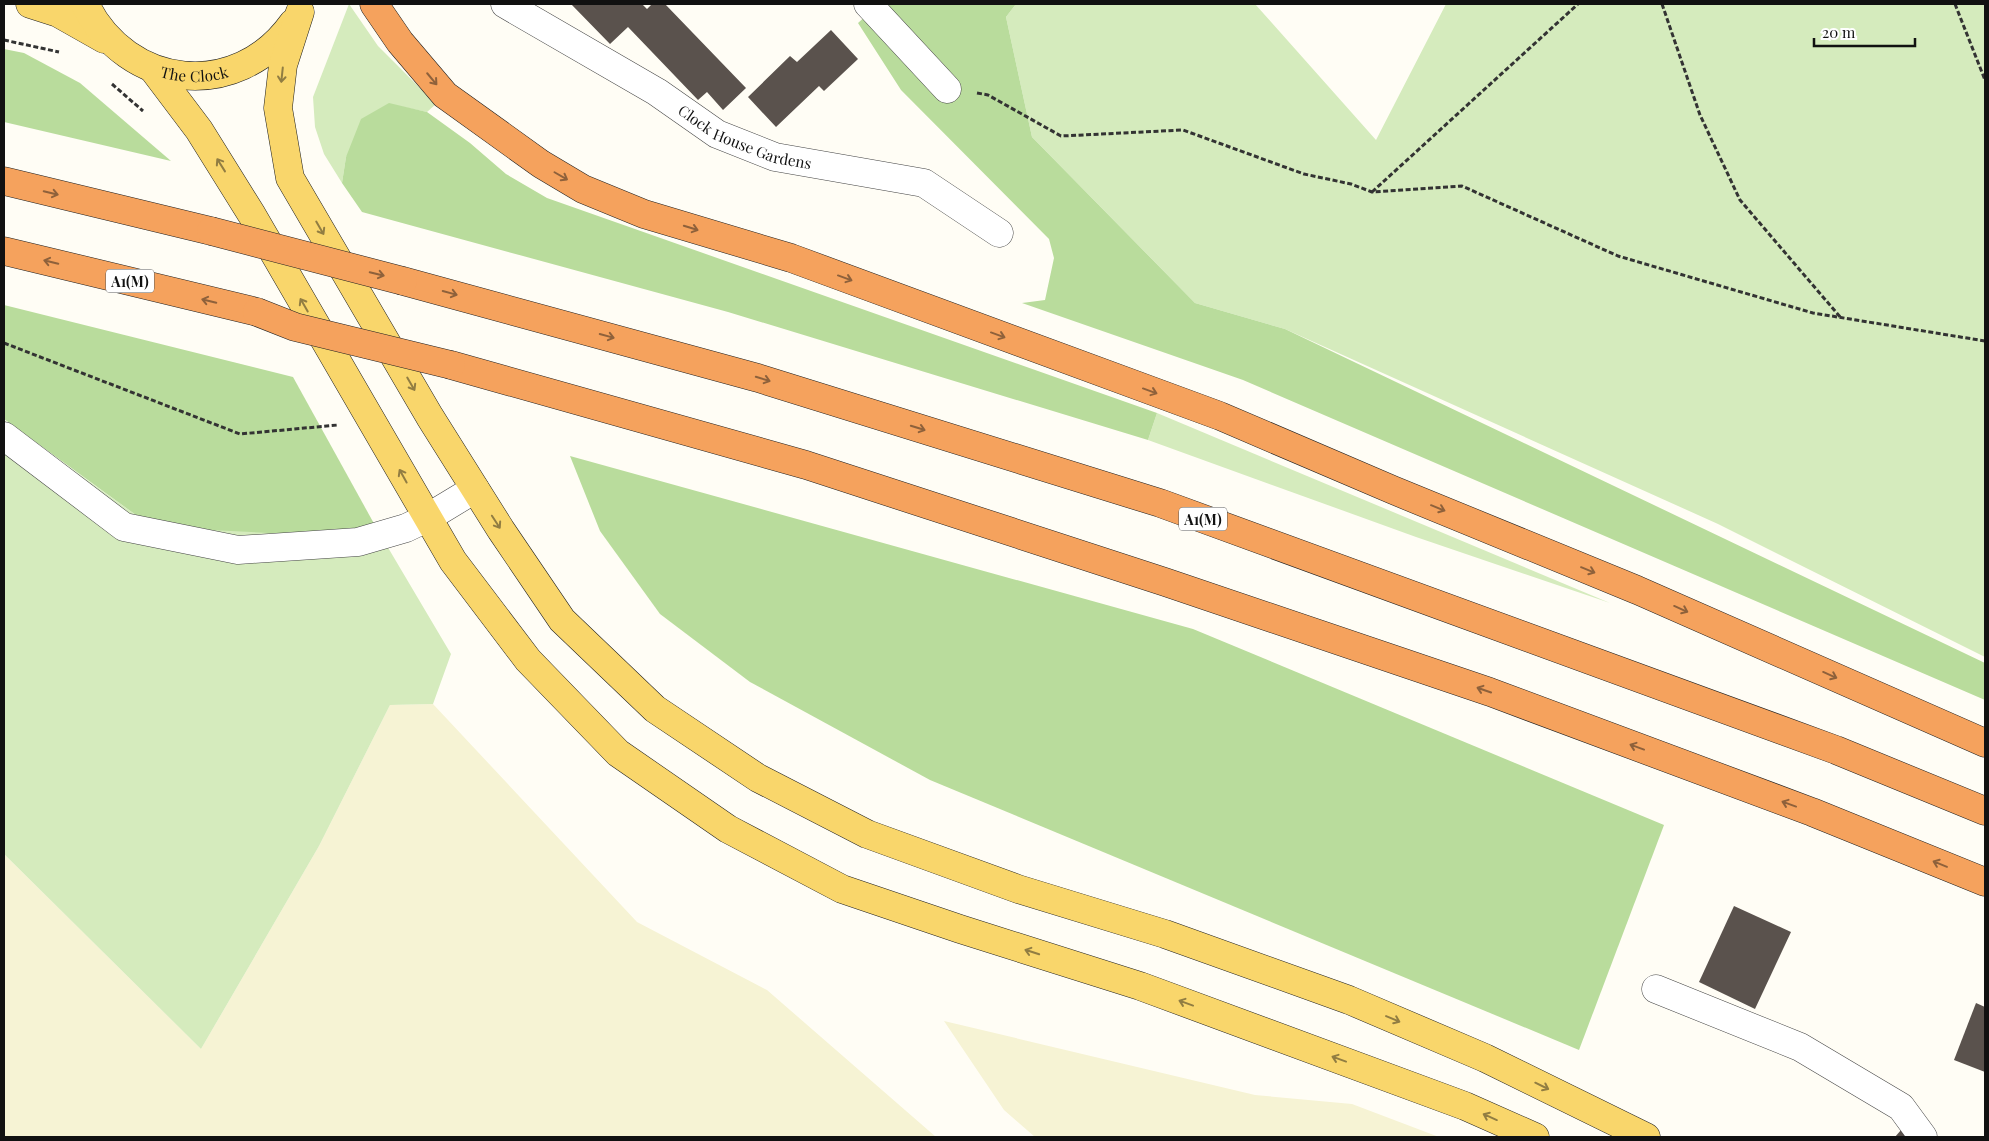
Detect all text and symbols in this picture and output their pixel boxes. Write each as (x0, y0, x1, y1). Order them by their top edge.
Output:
scale bar (1814, 15, 1915, 47)
text: 20 m (1822, 22, 1856, 42)
street label: The Clock (159, 61, 231, 86)
one-way arrow (277, 67, 287, 83)
one-way arrow (426, 72, 437, 85)
street label: Clock House Gardens (674, 100, 813, 173)
one-way arrow (215, 159, 225, 173)
one-way arrow (554, 172, 568, 182)
one-way arrow (43, 188, 59, 198)
one-way arrow (315, 221, 325, 235)
one-way arrow (683, 223, 699, 233)
one-way arrow (44, 257, 60, 266)
road number: A1(M) (106, 270, 154, 292)
one-way arrow (368, 270, 384, 279)
one-way arrow (838, 275, 853, 284)
one-way arrow (441, 289, 457, 299)
one-way arrow (202, 296, 218, 305)
one-way arrow (299, 298, 309, 312)
one-way arrow (990, 331, 1005, 340)
one-way arrow (598, 332, 614, 342)
one-way arrow (755, 375, 771, 385)
one-way arrow (406, 376, 416, 390)
one-way arrow (1142, 387, 1158, 396)
one-way arrow (910, 423, 926, 433)
one-way arrow (398, 468, 408, 483)
one-way arrow (1430, 504, 1445, 514)
road number: A1(M) (1179, 508, 1227, 530)
one-way arrow (491, 515, 501, 529)
one-way arrow (1580, 566, 1595, 575)
one-way arrow (1673, 605, 1688, 615)
one-way arrow (1822, 670, 1837, 680)
one-way arrow (1477, 685, 1493, 694)
one-way arrow (1630, 742, 1645, 751)
one-way arrow (1782, 799, 1797, 808)
one-way arrow (1933, 858, 1948, 868)
one-way arrow (1025, 947, 1040, 956)
one-way arrow (1179, 998, 1194, 1007)
one-way arrow (1386, 1016, 1401, 1025)
one-way arrow (1331, 1054, 1347, 1063)
one-way arrow (1534, 1082, 1549, 1091)
one-way arrow (1483, 1112, 1498, 1122)

